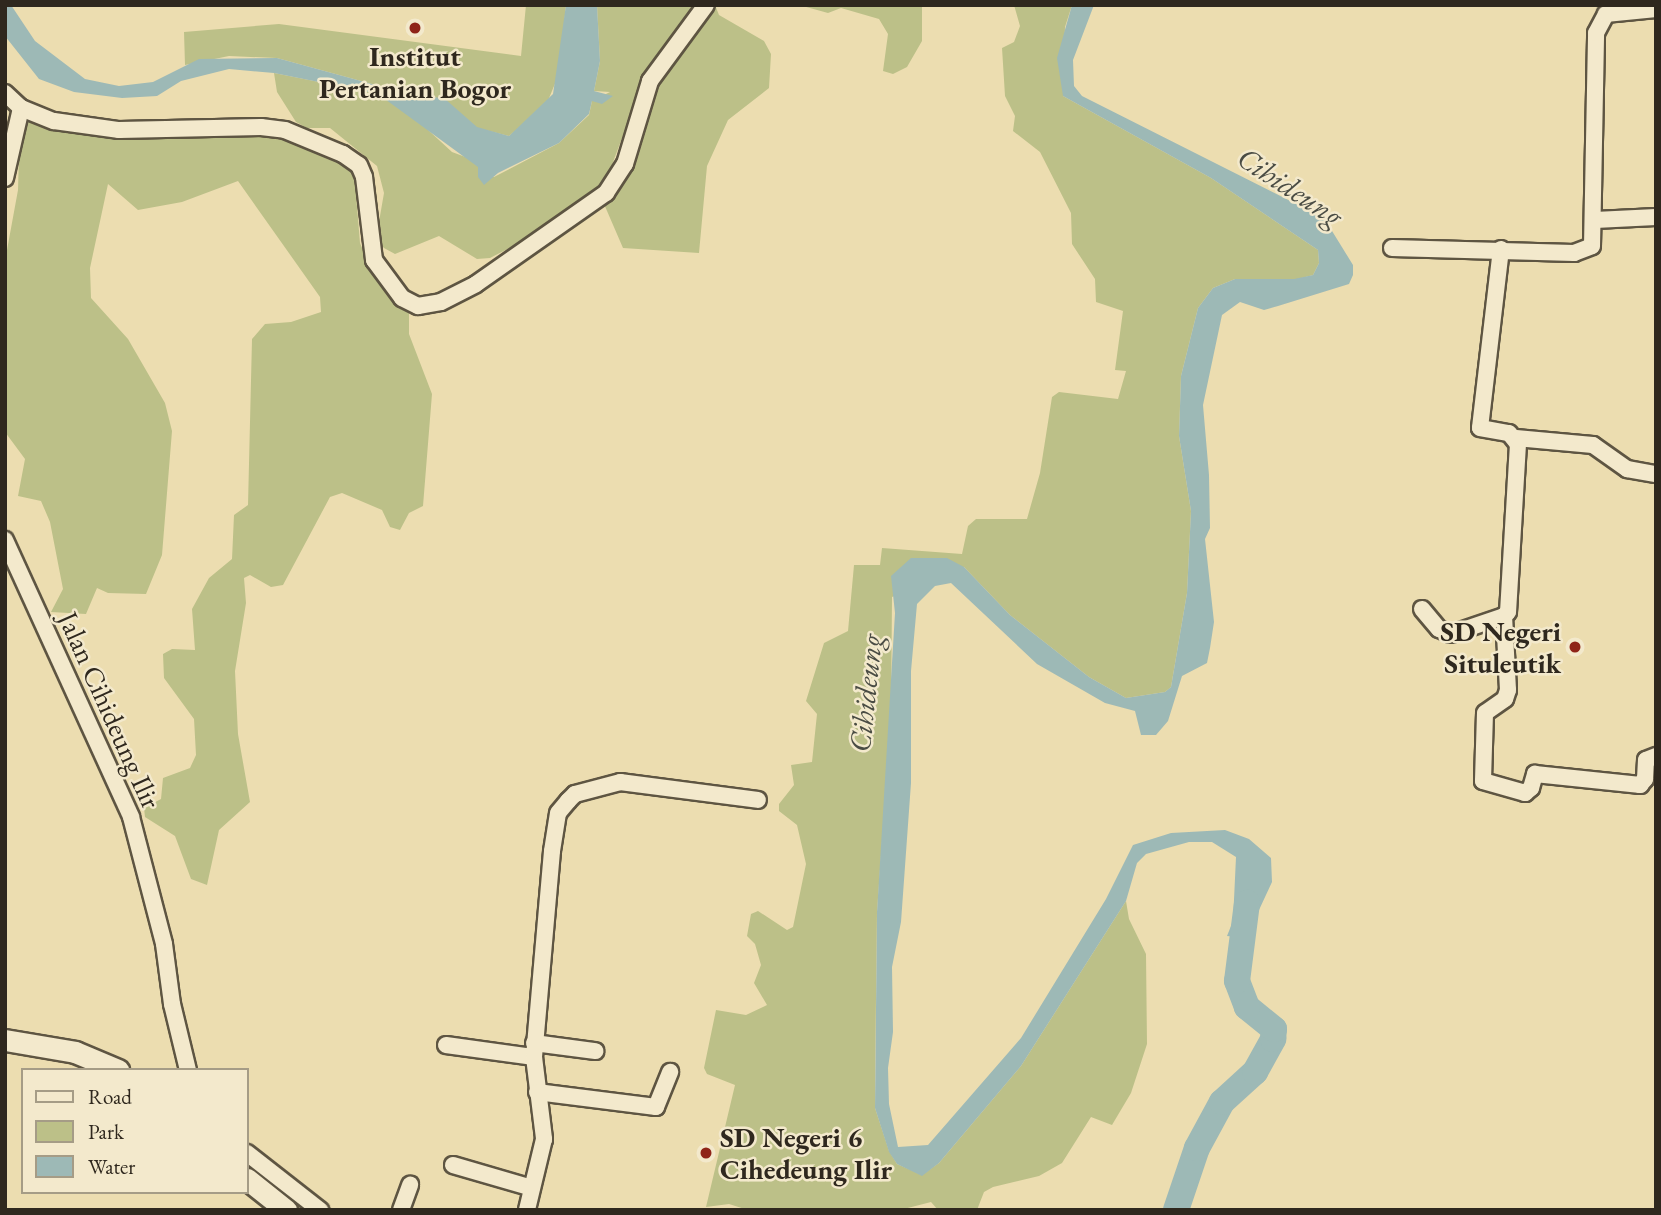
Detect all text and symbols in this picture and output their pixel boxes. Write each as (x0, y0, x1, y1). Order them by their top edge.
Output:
marker: Institut Pertanian Bogor (407, 20, 423, 36)
place label: Institut Pertanian Bogor (319, 39, 511, 105)
water label: Cihideung (1230, 140, 1350, 234)
street label: Jalan Cihideung Ilir (52, 606, 168, 814)
place label: SD Negeri Situleutik (1440, 614, 1561, 680)
water label: Cihideung (842, 632, 890, 754)
marker: SD Negeri Situleutik (1567, 639, 1583, 655)
legend (21, 1068, 248, 1194)
text: Road (88, 1083, 132, 1110)
text: Park (88, 1118, 124, 1145)
place label: SD Negeri 6 Cihedeung Ilir (720, 1120, 892, 1186)
marker: SD Negeri 6 Cihedeung Ilir (698, 1145, 714, 1161)
text: Water (88, 1153, 135, 1180)

